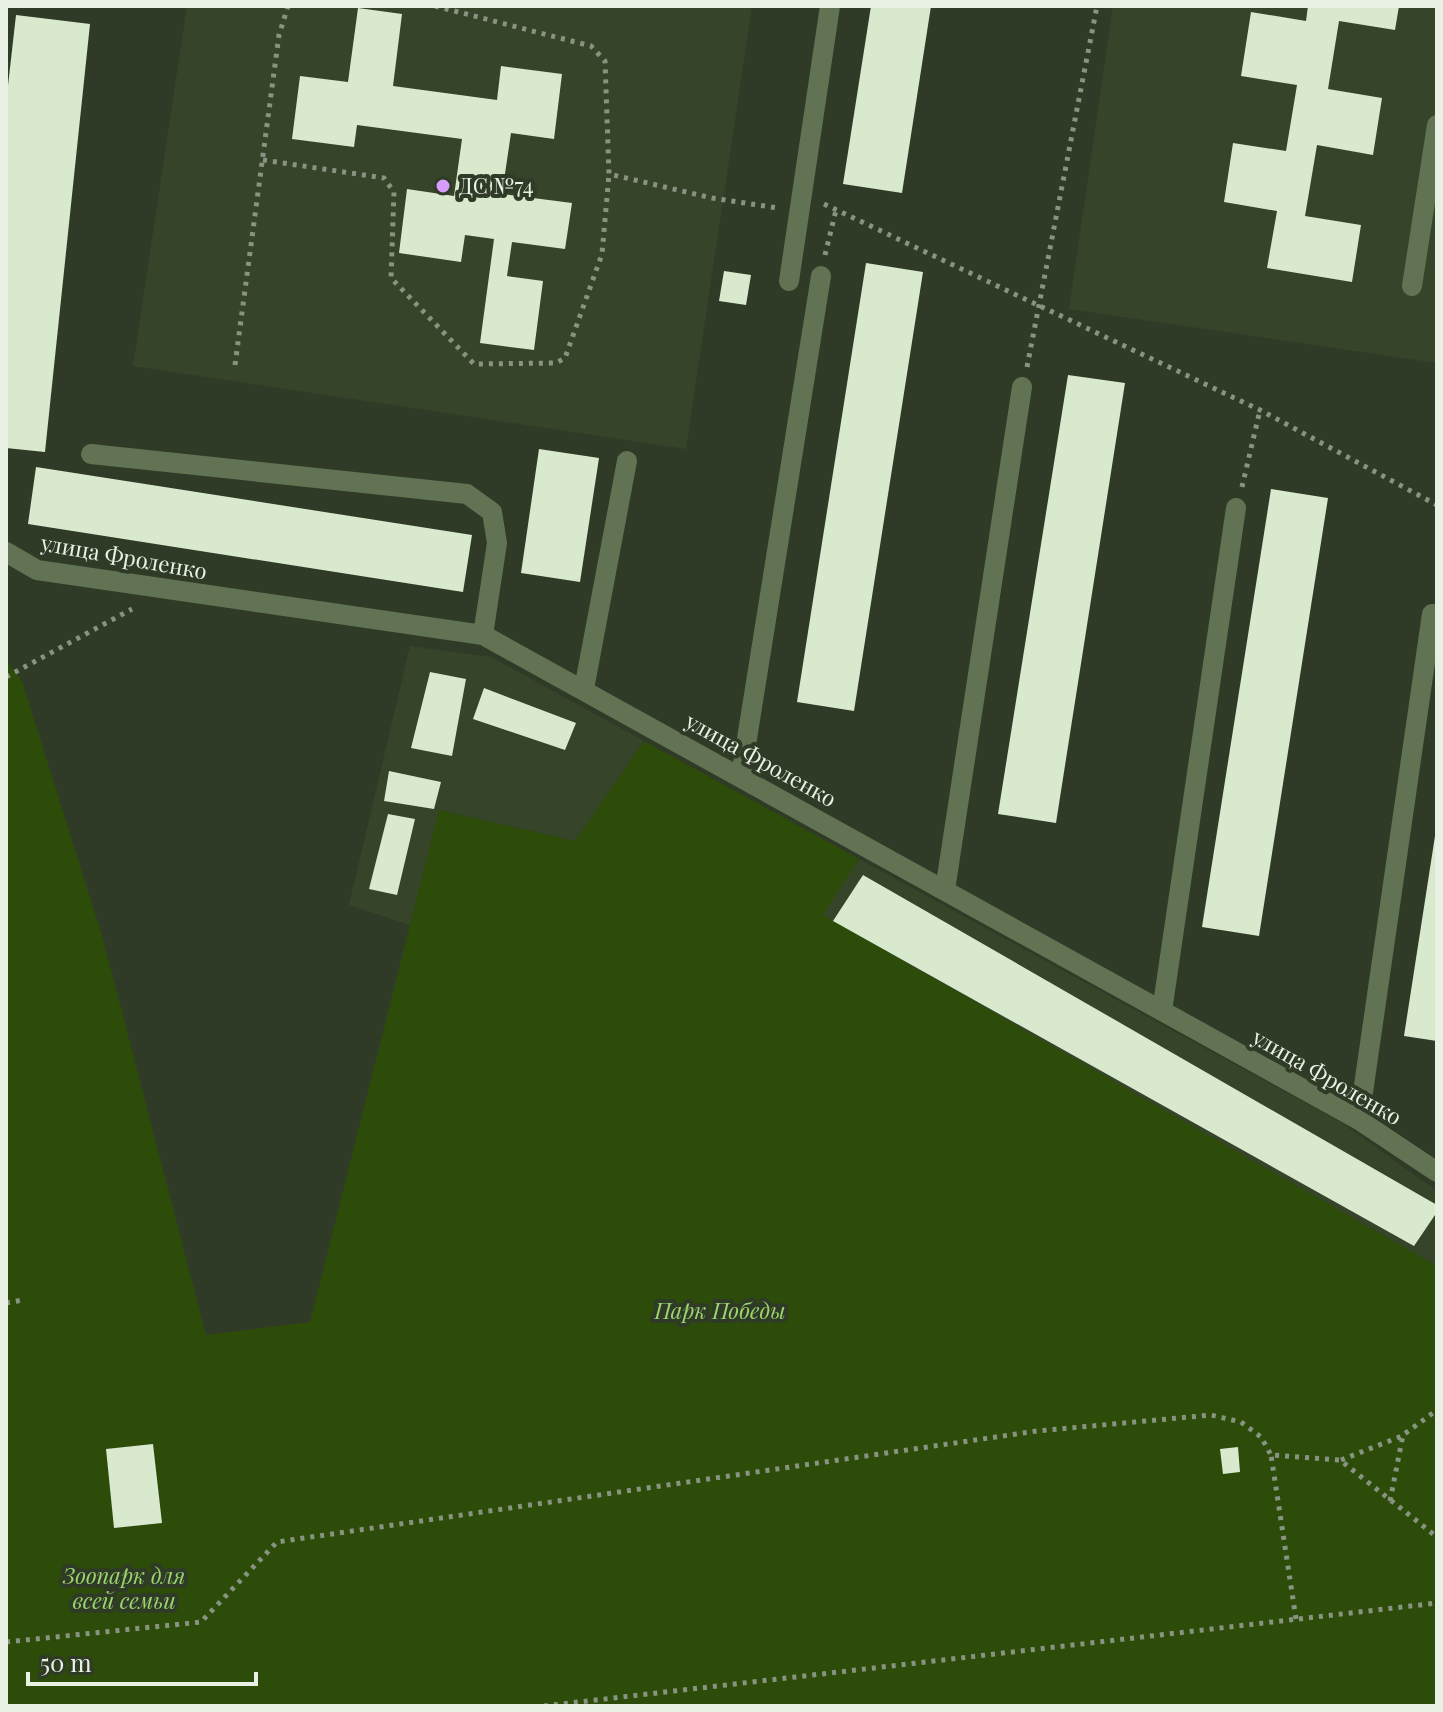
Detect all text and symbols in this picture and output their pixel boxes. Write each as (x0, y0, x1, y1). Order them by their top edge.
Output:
place label: ДС №74 (459, 170, 534, 200)
marker: ДС №74 (434, 177, 452, 195)
street label: улица Фроленко (38, 526, 210, 585)
street label: улица Фроленко (680, 705, 842, 813)
street label: улица Фроленко (1246, 1021, 1408, 1131)
park label: Парк Победы (654, 1295, 785, 1325)
park label: Зоопарк для всей семьи (62, 1560, 185, 1615)
scale bar (28, 1636, 256, 1686)
text: 50 m (40, 1646, 92, 1678)

